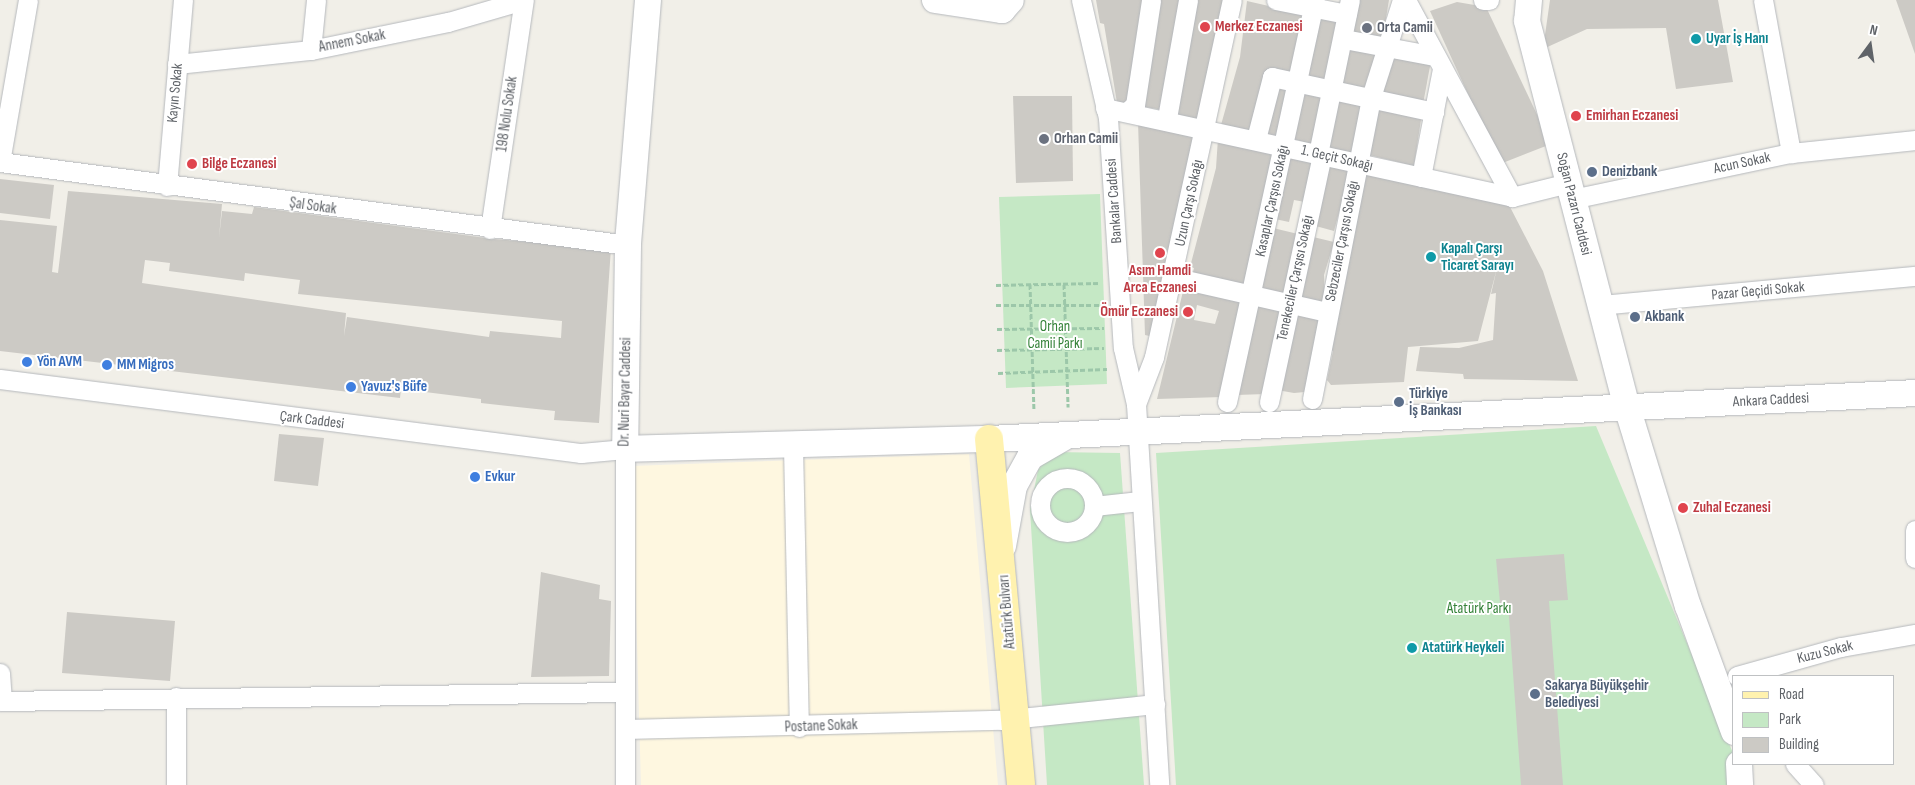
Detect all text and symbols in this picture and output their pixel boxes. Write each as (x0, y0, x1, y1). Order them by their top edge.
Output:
place label: Merkez Eczanesi (1215, 18, 1303, 36)
place label: Orta Camii (1377, 19, 1433, 37)
north arrow (1845, 20, 1895, 70)
marker: Merkez Eczanesi (1199, 21, 1211, 33)
text: N (1868, 21, 1879, 39)
marker: Orta Camii (1361, 22, 1373, 34)
street label: Annem Sokak (317, 26, 387, 56)
place label: Uyar İş Hanı (1706, 30, 1768, 48)
marker: Uyar İş Hanı (1690, 33, 1702, 45)
street label: Kayın Sokak (163, 63, 187, 123)
street label: 198 Nolu Sokak (493, 75, 521, 153)
place label: Emirhan Eczanesi (1586, 107, 1678, 125)
marker: Emirhan Eczanesi (1570, 110, 1582, 122)
place label: Orhan Camii (1054, 130, 1118, 148)
marker: Orhan Camii (1038, 133, 1050, 145)
street label: 1. Geçit Sokağı (1299, 141, 1375, 175)
street label: Kasaplar Çarşısı Sokağı (1251, 144, 1293, 258)
street label: Acun Sokak (1712, 148, 1772, 178)
street label: Soğan Pazarı Caddesi (1553, 151, 1595, 257)
place label: Bilge Eczanesi (202, 155, 277, 173)
marker: Bilge Eczanesi (186, 158, 198, 170)
street label: Bankalar Caddesi (1102, 158, 1126, 244)
street label: Uzun Çarşı Sokağı (1171, 158, 1207, 248)
place label: Denizbank (1602, 163, 1657, 181)
marker: Denizbank (1586, 166, 1598, 178)
street label: Sebzeciler Çarşısı Sokağı (1321, 179, 1363, 303)
street label: Şal Sokak (288, 194, 338, 218)
street label: Tenekeciler Çarşısı Sokağı (1273, 214, 1317, 342)
place label: Kapalı Çarşı Ticaret Sarayı (1441, 239, 1514, 274)
marker: Asım Hamdi Arca Eczanesi (1154, 247, 1166, 259)
marker: Kapalı Çarşı Ticaret Sarayı (1425, 251, 1437, 263)
place label: Asım Hamdi Arca Eczanesi (1124, 261, 1196, 296)
street label: Pazar Geçidi Sokak (1711, 278, 1805, 304)
place label: Ömür Eczanesi (1100, 303, 1178, 321)
marker: Ömür Eczanesi (1182, 306, 1194, 318)
place label: Akbank (1645, 308, 1684, 326)
marker: Akbank (1629, 311, 1641, 323)
park label: Orhan Camii Parkı (1027, 317, 1083, 352)
street label: Dr. Nuri Bayar Caddesi (615, 337, 635, 447)
place label: Yön AVM (37, 353, 82, 371)
marker: Yön AVM (21, 356, 33, 368)
place label: MM Migros (117, 356, 174, 374)
marker: MM Migros (101, 359, 113, 371)
place label: Yavuz's Büfe (361, 378, 427, 396)
marker: Yavuz's Büfe (345, 381, 357, 393)
place label: Türkiye İş Bankası (1409, 384, 1462, 419)
street label: Ankara Caddesi (1732, 389, 1810, 411)
marker: Türkiye İş Bankası (1393, 396, 1405, 408)
street label: Çark Caddesi (279, 407, 345, 433)
place label: Evkur (485, 468, 515, 486)
marker: Evkur (469, 471, 481, 483)
place label: Zuhal Eczanesi (1693, 499, 1771, 517)
marker: Zuhal Eczanesi (1677, 502, 1689, 514)
street label: Atatürk Bulvarı (995, 574, 1019, 650)
park label: Atatürk Parkı (1447, 600, 1511, 618)
street label: Kuzu Sokak (1795, 636, 1855, 668)
place label: Atatürk Heykeli (1422, 639, 1504, 657)
marker: Atatürk Heykeli (1406, 642, 1418, 654)
legend (1732, 675, 1895, 765)
place label: Sakarya Büyükşehir Belediyesi (1545, 676, 1649, 711)
text: Road (1779, 685, 1804, 704)
marker: Sakarya Büyükşehir Belediyesi (1529, 688, 1541, 700)
text: Park (1779, 710, 1801, 729)
street label: Postane Sokak (784, 716, 858, 736)
text: Building (1779, 735, 1819, 754)

